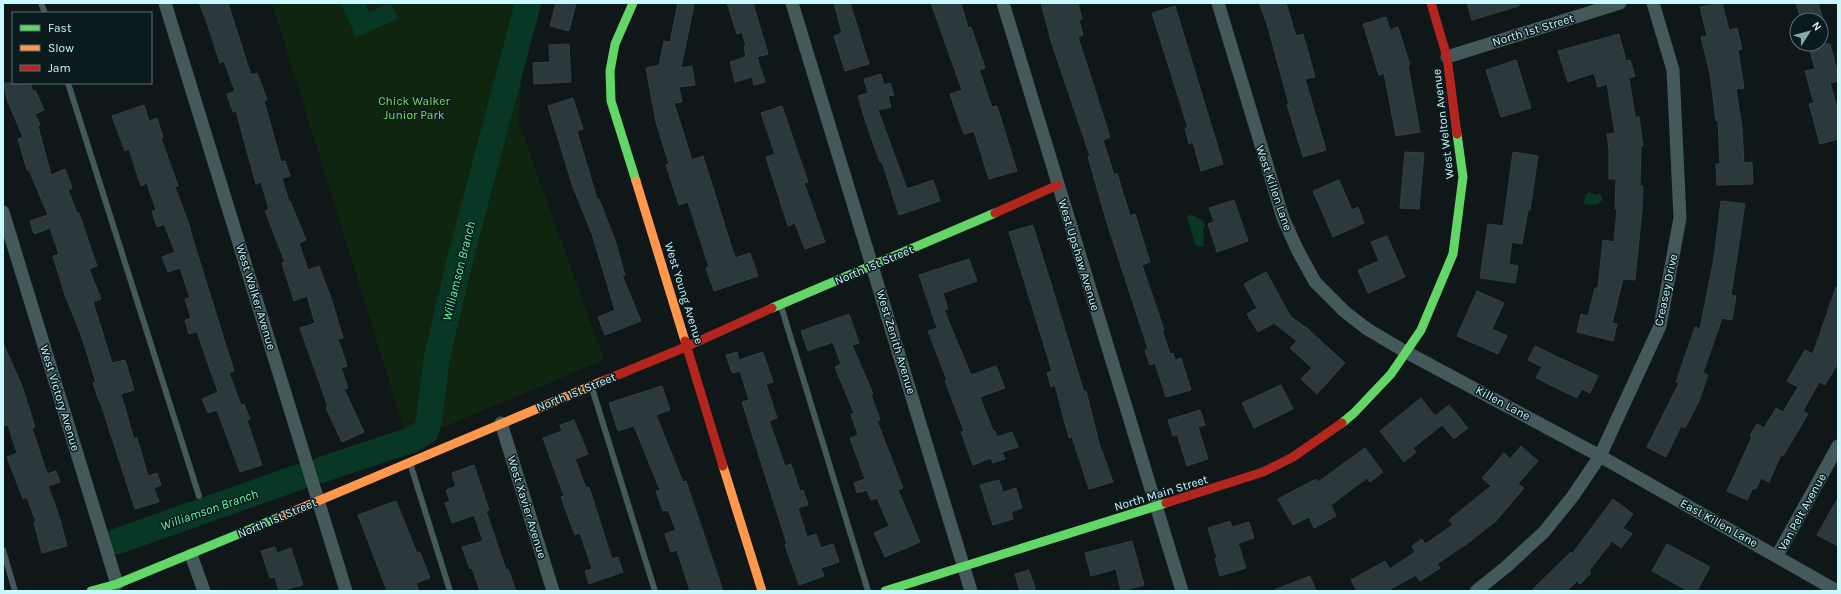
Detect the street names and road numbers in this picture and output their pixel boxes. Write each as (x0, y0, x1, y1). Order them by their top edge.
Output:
street label: North 1st Street (1491, 11, 1576, 49)
street label: West Welton Avenue (1429, 68, 1457, 180)
street label: West Killen Lane (1253, 143, 1295, 233)
street label: West Upshaw Avenue (1055, 197, 1103, 313)
street label: West Young Avenue (662, 240, 706, 346)
street label: West Walker Avenue (233, 242, 279, 352)
street label: North 1st Street (832, 242, 916, 288)
street label: Creasey Drive (1652, 253, 1680, 327)
street label: West Zenith Avenue (873, 288, 919, 396)
street label: West Victory Avenue (37, 343, 83, 453)
street label: North 1st Street (534, 370, 618, 414)
street label: Killen Lane (1473, 383, 1533, 423)
street label: West Xavier Avenue (505, 454, 549, 560)
street label: Van Pelt Avenue (1775, 471, 1829, 553)
street label: North Main Street (1113, 472, 1210, 514)
street label: North 1st Street (235, 495, 319, 541)
street label: East Killen Lane (1678, 496, 1760, 550)

